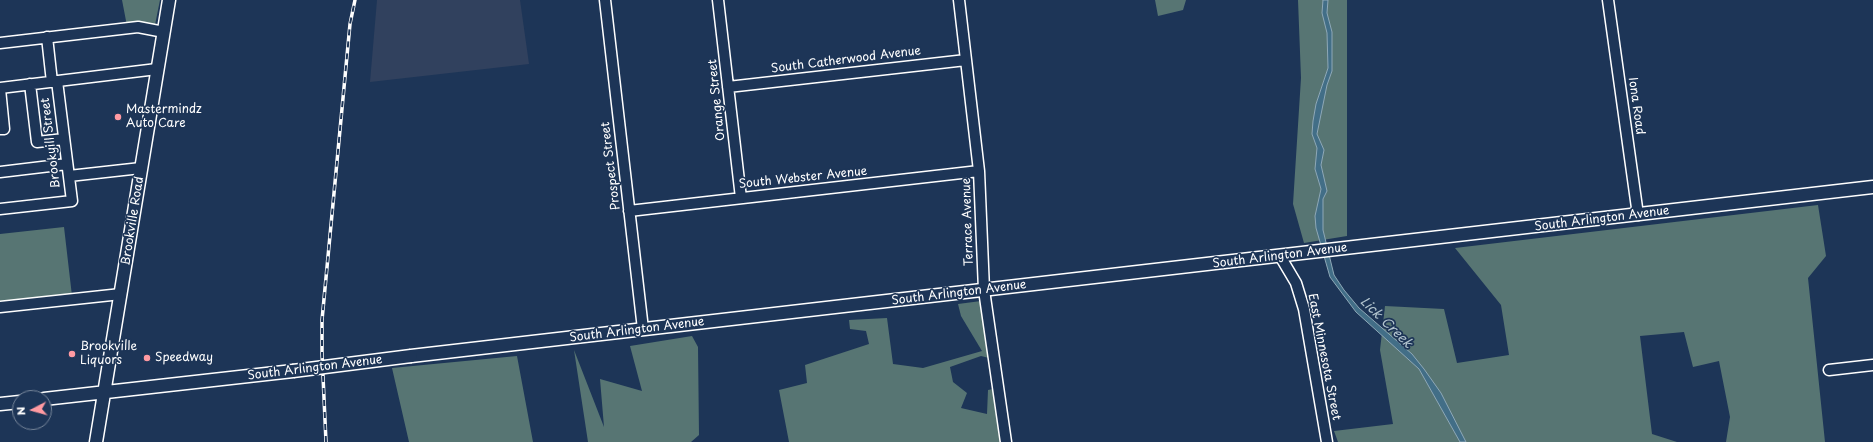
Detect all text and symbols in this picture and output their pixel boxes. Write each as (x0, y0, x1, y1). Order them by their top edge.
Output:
street label: South Catherwood Avenue (770, 44, 922, 76)
street label: Orange Street (706, 58, 728, 142)
street label: Iona Road (1625, 76, 1647, 136)
street label: Brookyill Street (38, 97, 64, 189)
place label: Mastermindz Auto Care (126, 103, 202, 131)
marker: Mastermindz Auto Care (113, 112, 123, 122)
street label: Prospect Street (598, 121, 624, 211)
street label: South Webster Avenue (738, 164, 868, 192)
street label: Brookville Road (119, 176, 147, 266)
street label: Terrace Avenue (959, 178, 977, 266)
street label: South Arlington Avenue (1534, 204, 1670, 234)
street label: South Arlington Avenue (1212, 241, 1348, 271)
street label: South Arlington Avenue (891, 278, 1027, 308)
street label: East Minnesota Street (1305, 292, 1343, 422)
water label: Lick Creek (1357, 294, 1415, 352)
street label: South Arlington Avenue (569, 315, 705, 345)
place label: Brookville Liquors (80, 340, 137, 368)
marker: Brookville Liquors (67, 349, 77, 359)
place label: Speedway (155, 351, 213, 365)
marker: Speedway (142, 353, 152, 363)
street label: South Arlington Avenue (247, 353, 383, 383)
north arrow (12, 390, 52, 430)
text: N (12, 406, 29, 416)

